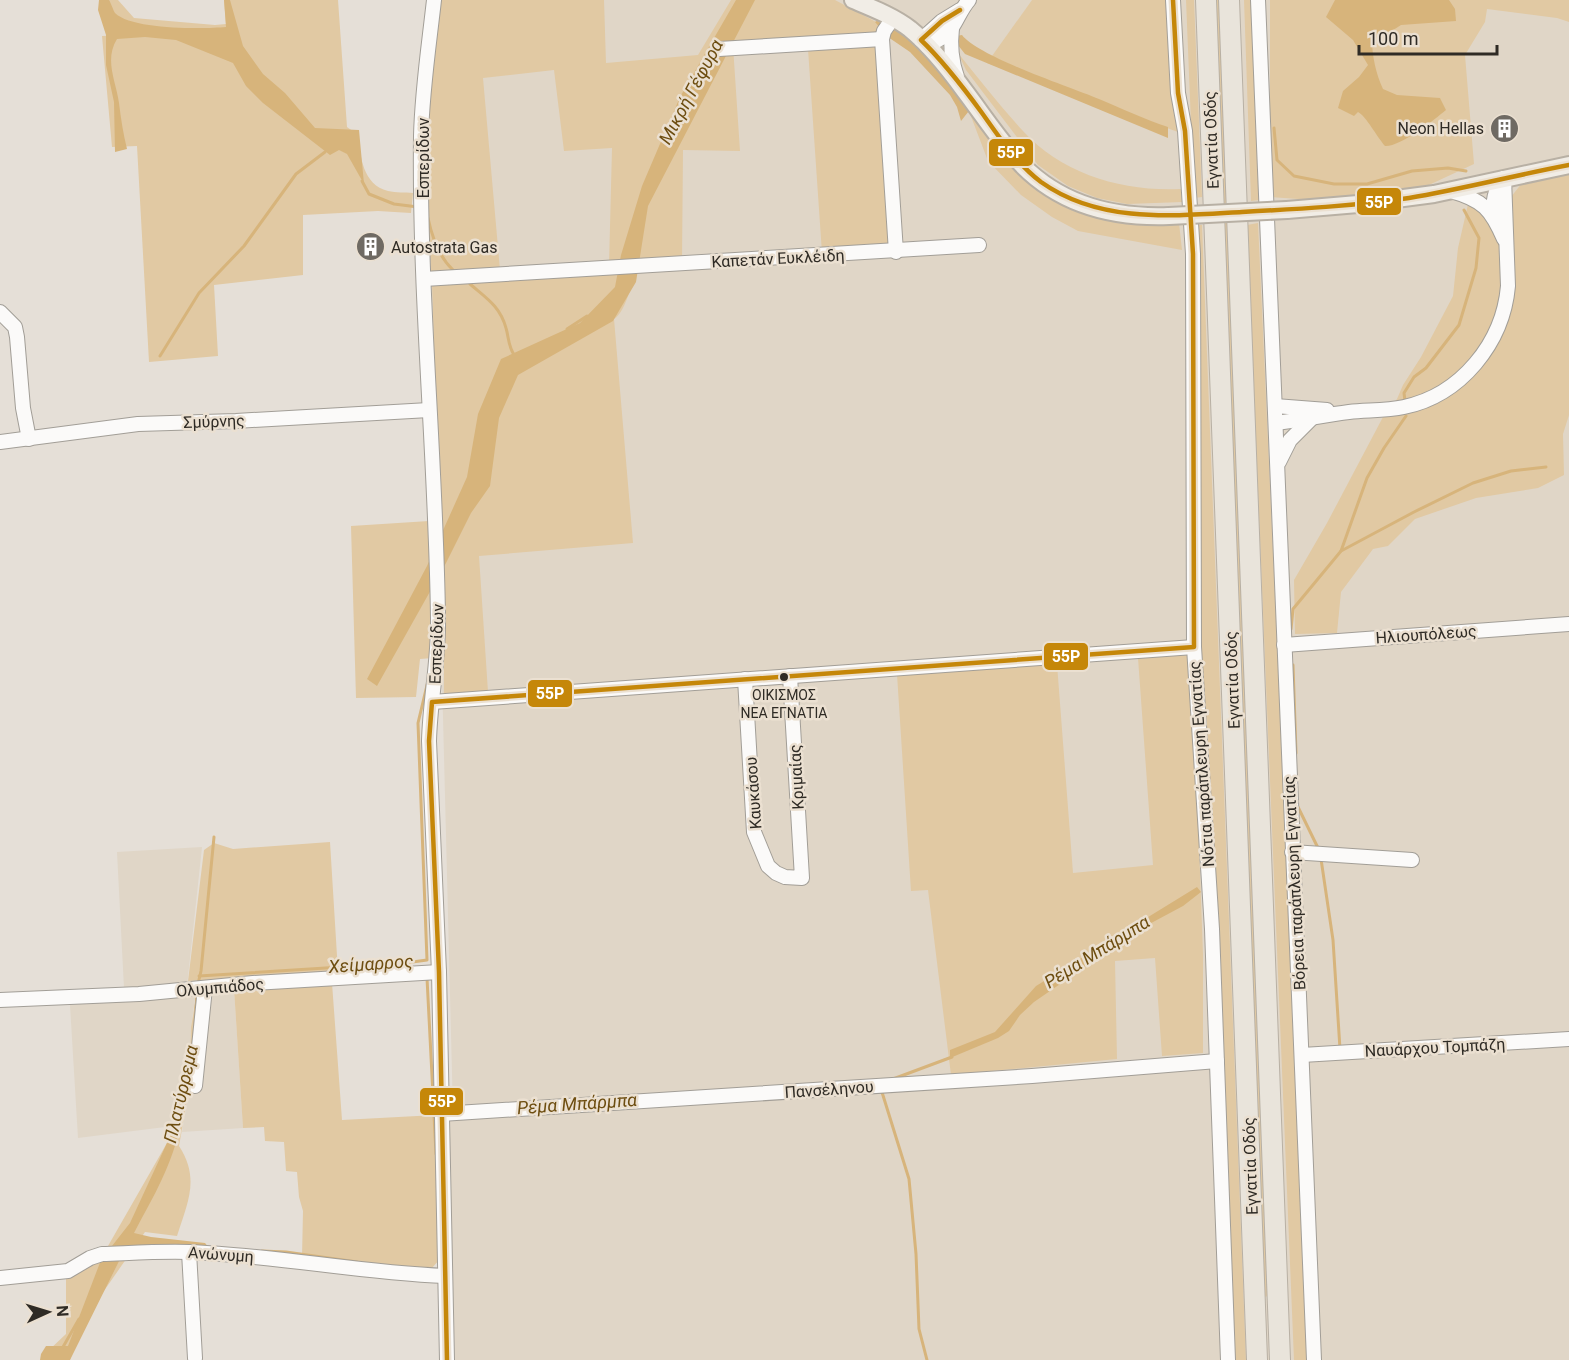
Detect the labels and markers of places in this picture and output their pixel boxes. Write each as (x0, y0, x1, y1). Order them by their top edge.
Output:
building icon: Neon Hellas (1489, 112, 1521, 144)
place label: Neon Hellas (1398, 119, 1484, 138)
building icon: Autostrata Gas (354, 231, 386, 263)
place label: Autostrata Gas (391, 238, 497, 257)
marker: ΟΙΚΙΣΜΟΣ ΝΕΑ ΕΓΝΑΤΙΑ (778, 671, 790, 683)
place label: ΟΙΚΙΣΜΟΣ ΝΕΑ ΕΓΝΑΤΙΑ (741, 687, 827, 721)

